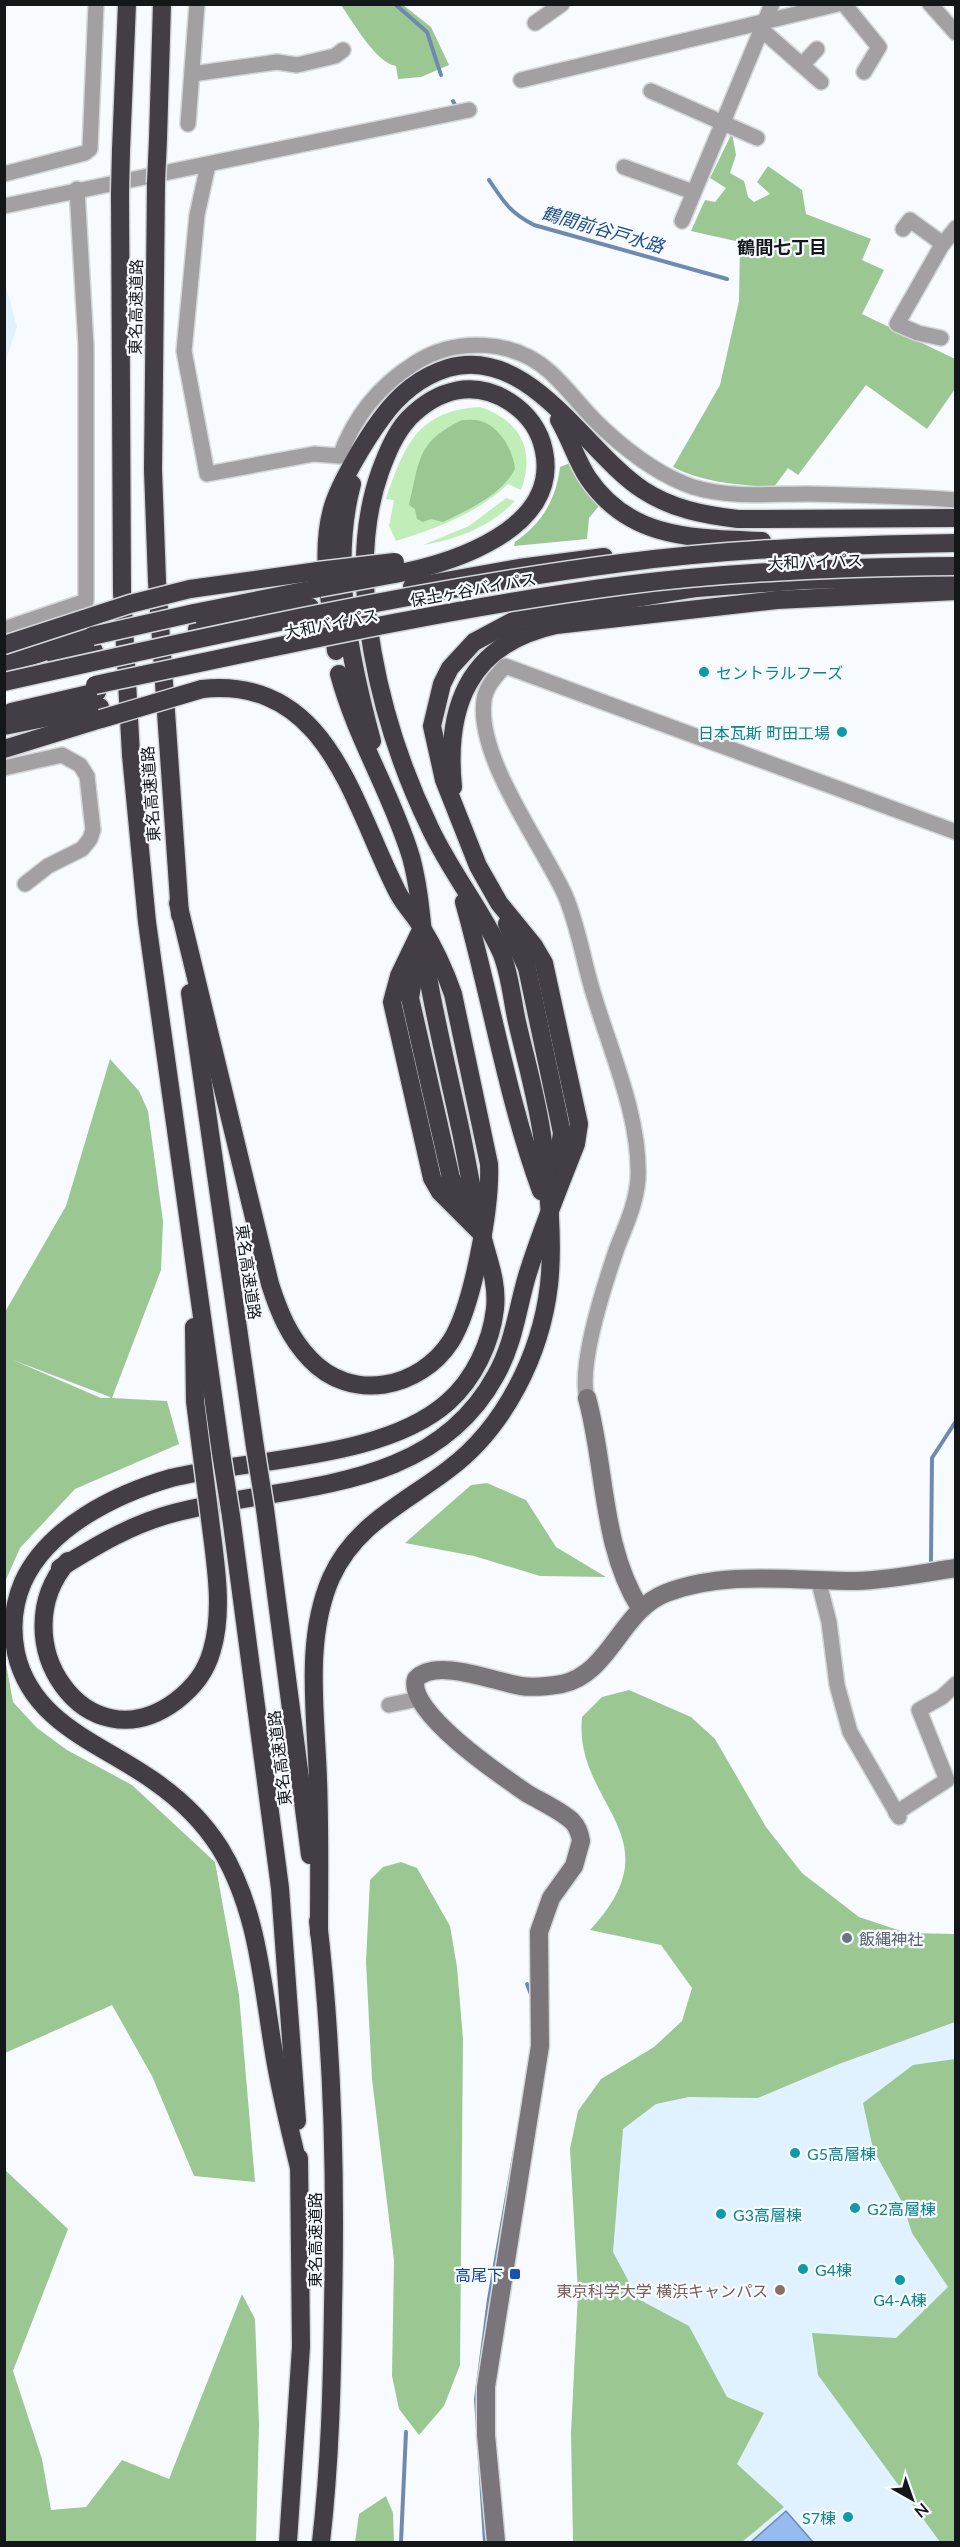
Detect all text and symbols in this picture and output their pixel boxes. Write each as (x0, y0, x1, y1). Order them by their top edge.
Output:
water label: 鶴間前谷戸水路 (539, 201, 669, 257)
district label: 鶴間七丁目 (737, 236, 827, 258)
street label: 東名高速道路 (125, 259, 145, 355)
street label: 大和バイパス (767, 550, 863, 572)
street label: 保土ヶ谷バイパス (408, 569, 538, 609)
street label: 大和バイパス (282, 605, 380, 641)
place label: セントラルフーズ (716, 663, 843, 682)
marker: セントラルフーズ (697, 665, 711, 679)
place label: 日本瓦斯 町田工場 (698, 723, 830, 742)
marker: 日本瓦斯 町田工場 (835, 725, 849, 739)
street label: 東名高速道路 (137, 745, 163, 843)
street label: 東名高速道路 (233, 1223, 265, 1321)
street label: 東名高速道路 (264, 1709, 294, 1807)
place label: 飯縄神社 (859, 1929, 923, 1948)
marker: 飯縄神社 (840, 1931, 854, 1945)
place label: G5高層棟 (807, 2144, 876, 2163)
marker: G5高層棟 (788, 2146, 802, 2160)
street label: 東名高速道路 (305, 2192, 324, 2288)
place label: G2高層棟 (867, 2199, 936, 2218)
marker: G2高層棟 (848, 2201, 862, 2215)
place label: G3高層棟 (733, 2205, 802, 2224)
marker: G3高層棟 (714, 2207, 728, 2221)
place label: G4棟 (815, 2260, 852, 2279)
marker: G4棟 (796, 2262, 810, 2276)
place label: 高尾下 (455, 2265, 503, 2284)
marker: 高尾下 (508, 2267, 522, 2281)
marker: G4-A棟 (893, 2273, 907, 2287)
place label: 東京科学大学 横浜キャンパス (556, 2281, 768, 2300)
marker: 東京科学大学 横浜キャンパス (773, 2283, 787, 2297)
place label: G4-A棟 (873, 2290, 927, 2309)
north arrow (882, 2469, 942, 2529)
text: N (911, 2500, 933, 2522)
place label: S7棟 (802, 2508, 836, 2527)
marker: S7棟 (841, 2510, 855, 2524)

